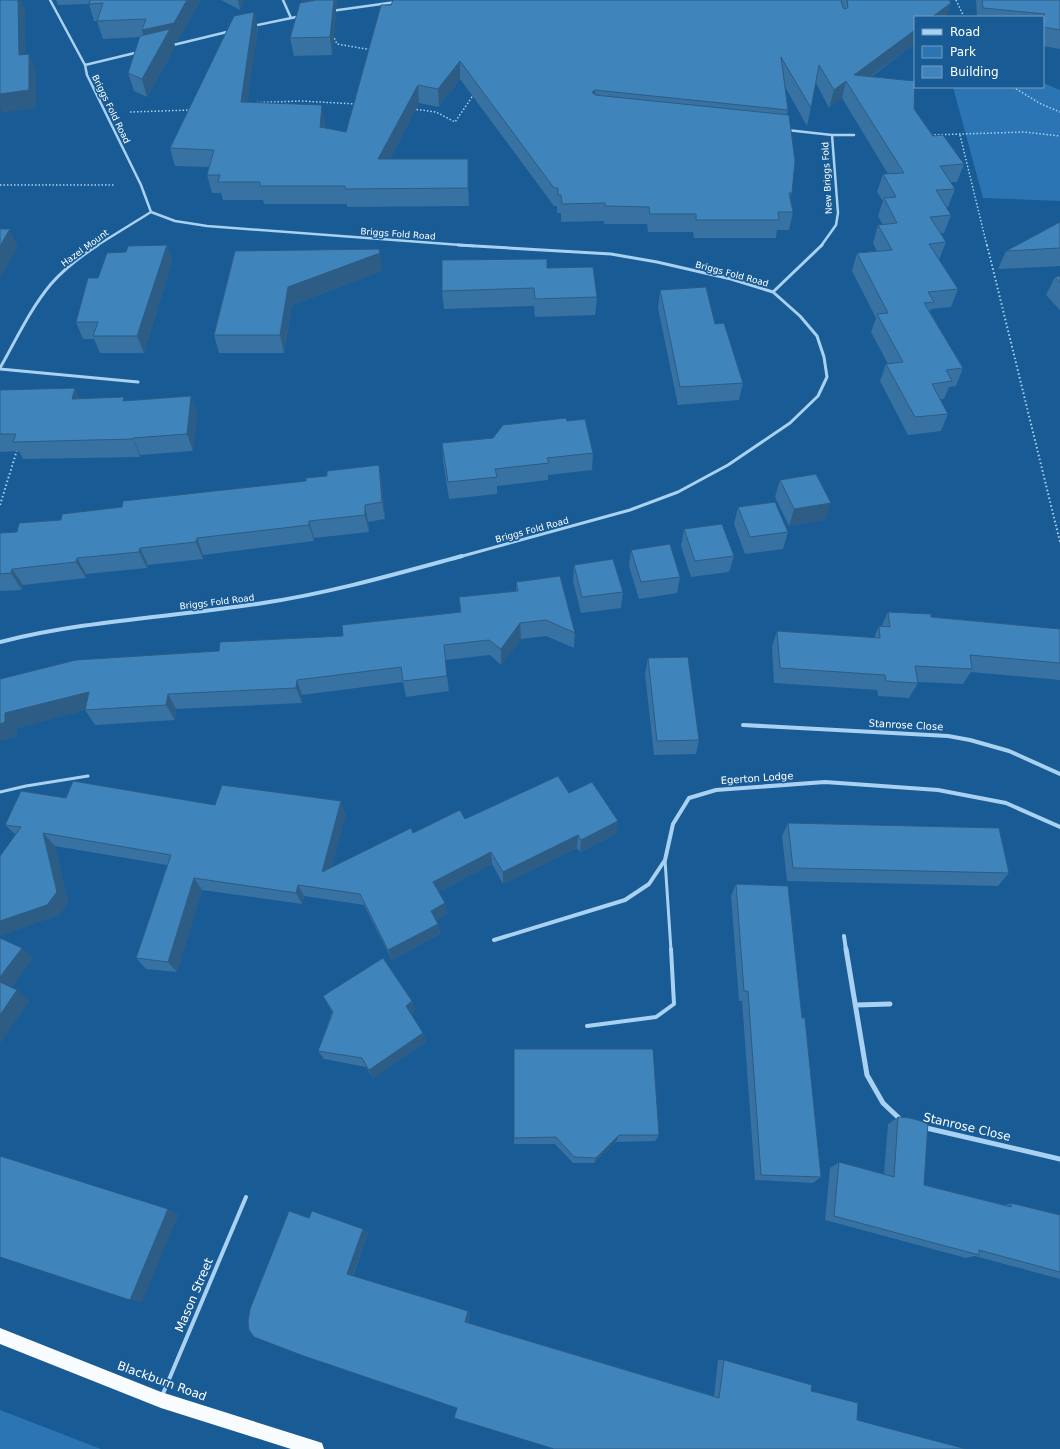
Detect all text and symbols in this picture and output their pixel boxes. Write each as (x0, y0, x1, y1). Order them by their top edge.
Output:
legend (914, 16, 1044, 88)
text: Road (950, 25, 980, 39)
text: Park (950, 45, 976, 59)
text: Building (950, 65, 999, 79)
street label: Briggs Fold Road (90, 73, 132, 145)
street label: New Briggs Fold (820, 142, 834, 214)
street label: Briggs Fold Road (360, 226, 436, 242)
street label: Hazel Mount (59, 227, 111, 269)
street label: Briggs Fold Road (694, 259, 770, 289)
street label: Briggs Fold Road (494, 515, 570, 545)
street label: Briggs Fold Road (179, 592, 255, 612)
street label: Stanrose Close (868, 718, 944, 732)
street label: Egerton Lodge (720, 770, 794, 786)
street label: Stanrose Close (922, 1110, 1012, 1144)
street label: Mason Street (172, 1256, 216, 1334)
street label: Blackburn Road (115, 1358, 209, 1404)

